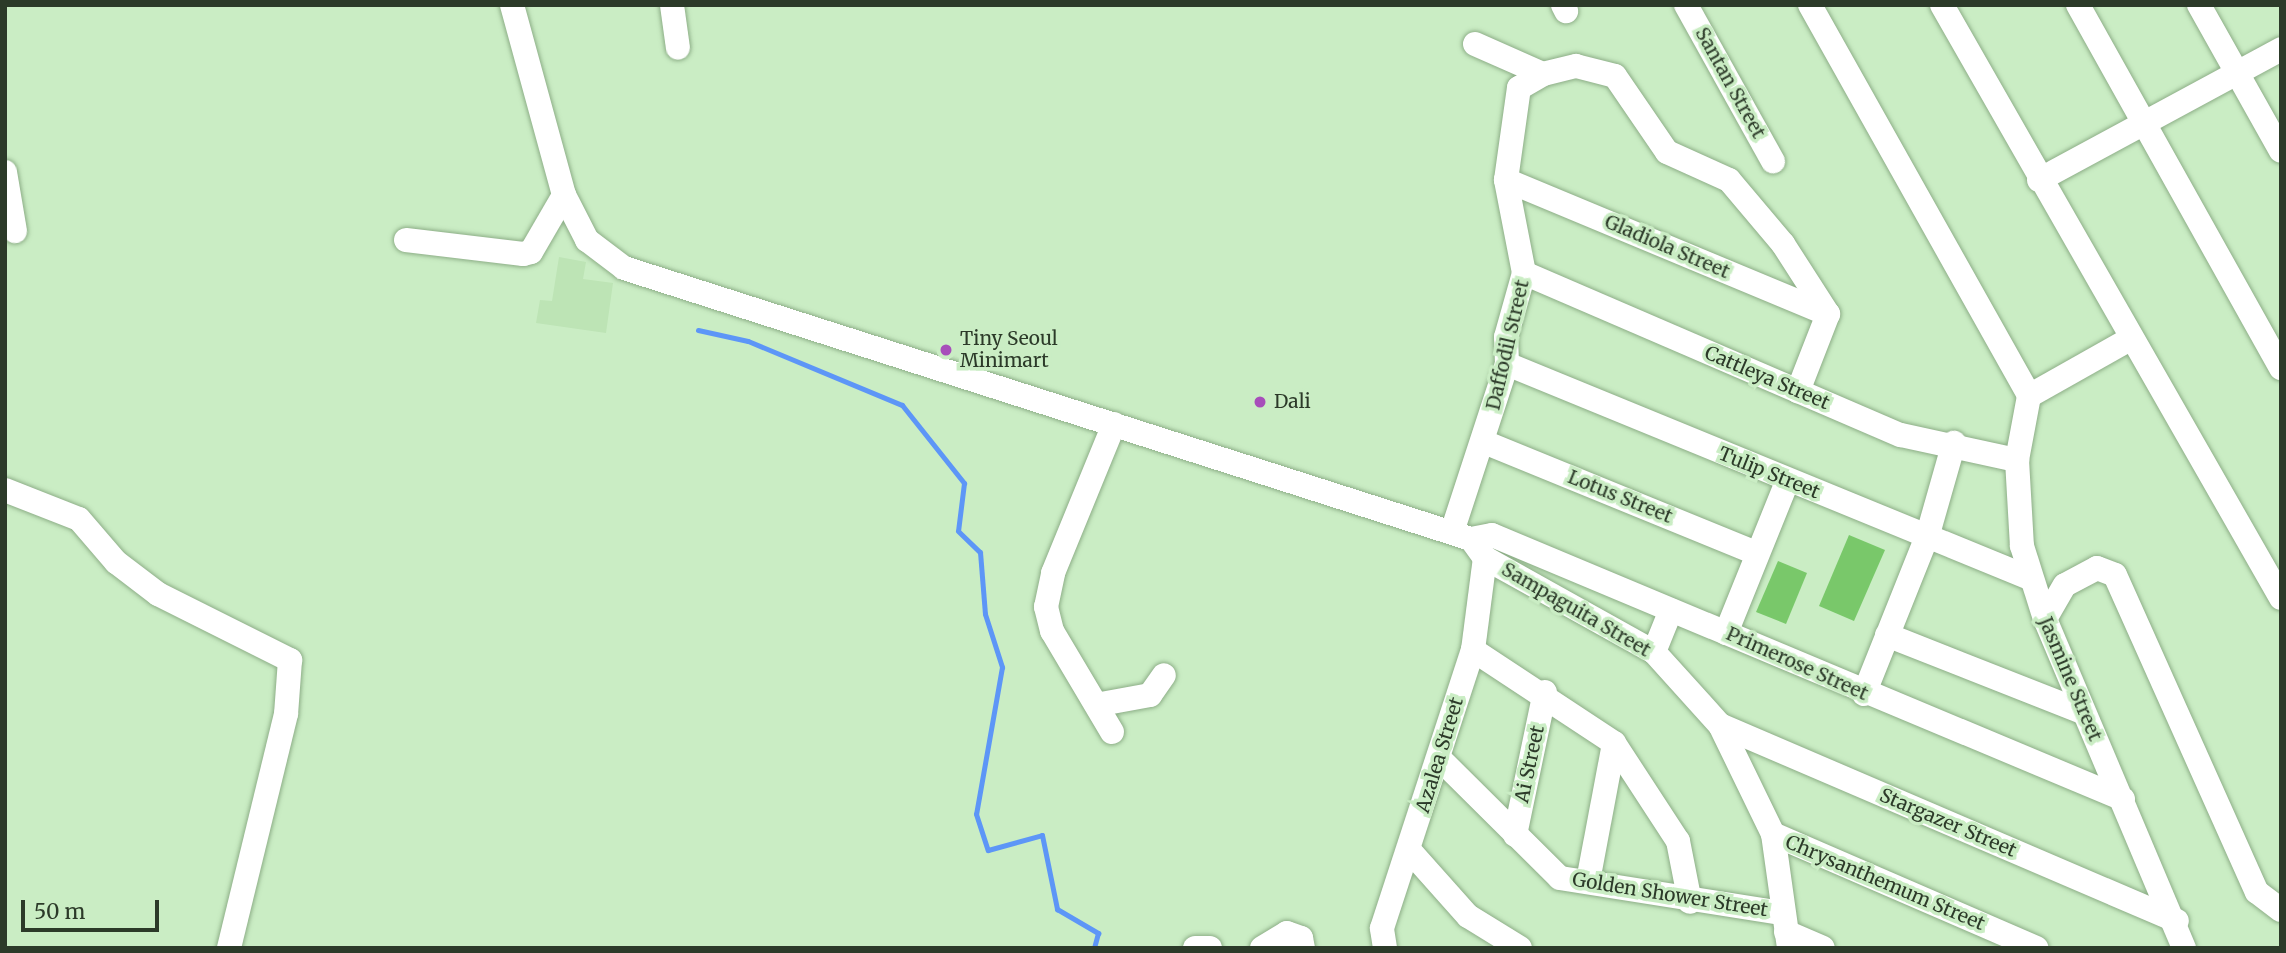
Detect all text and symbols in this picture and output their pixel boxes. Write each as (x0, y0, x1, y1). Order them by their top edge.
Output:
street label: Santan Street (1690, 24, 1770, 142)
street label: Gladiola Street (1601, 210, 1733, 284)
street label: Daffodil Street (1482, 278, 1534, 412)
place label: Tiny Seoul Minimart (960, 328, 1058, 372)
street label: Cattleya Street (1701, 341, 1833, 415)
marker: Tiny Seoul Minimart (938, 342, 954, 358)
place label: Dali (1274, 391, 1311, 413)
marker: Dali (1252, 394, 1268, 410)
street label: Tulip Street (1715, 442, 1823, 504)
street label: Lotus Street (1564, 466, 1676, 528)
street label: Sampaguita Street (1497, 558, 1655, 662)
street label: Jasmine Street (2034, 614, 2106, 744)
street label: Primerose Street (1723, 622, 1871, 706)
street label: Azalea Street (1412, 695, 1468, 815)
street label: Ai Street (1511, 723, 1549, 805)
street label: Stargazer Street (1876, 784, 2020, 862)
street label: Chrysanthemum Street (1782, 831, 1988, 935)
street label: Golden Shower Street (1571, 868, 1769, 922)
scale bar (24, 886, 163, 930)
text: 50 m (34, 898, 85, 925)

